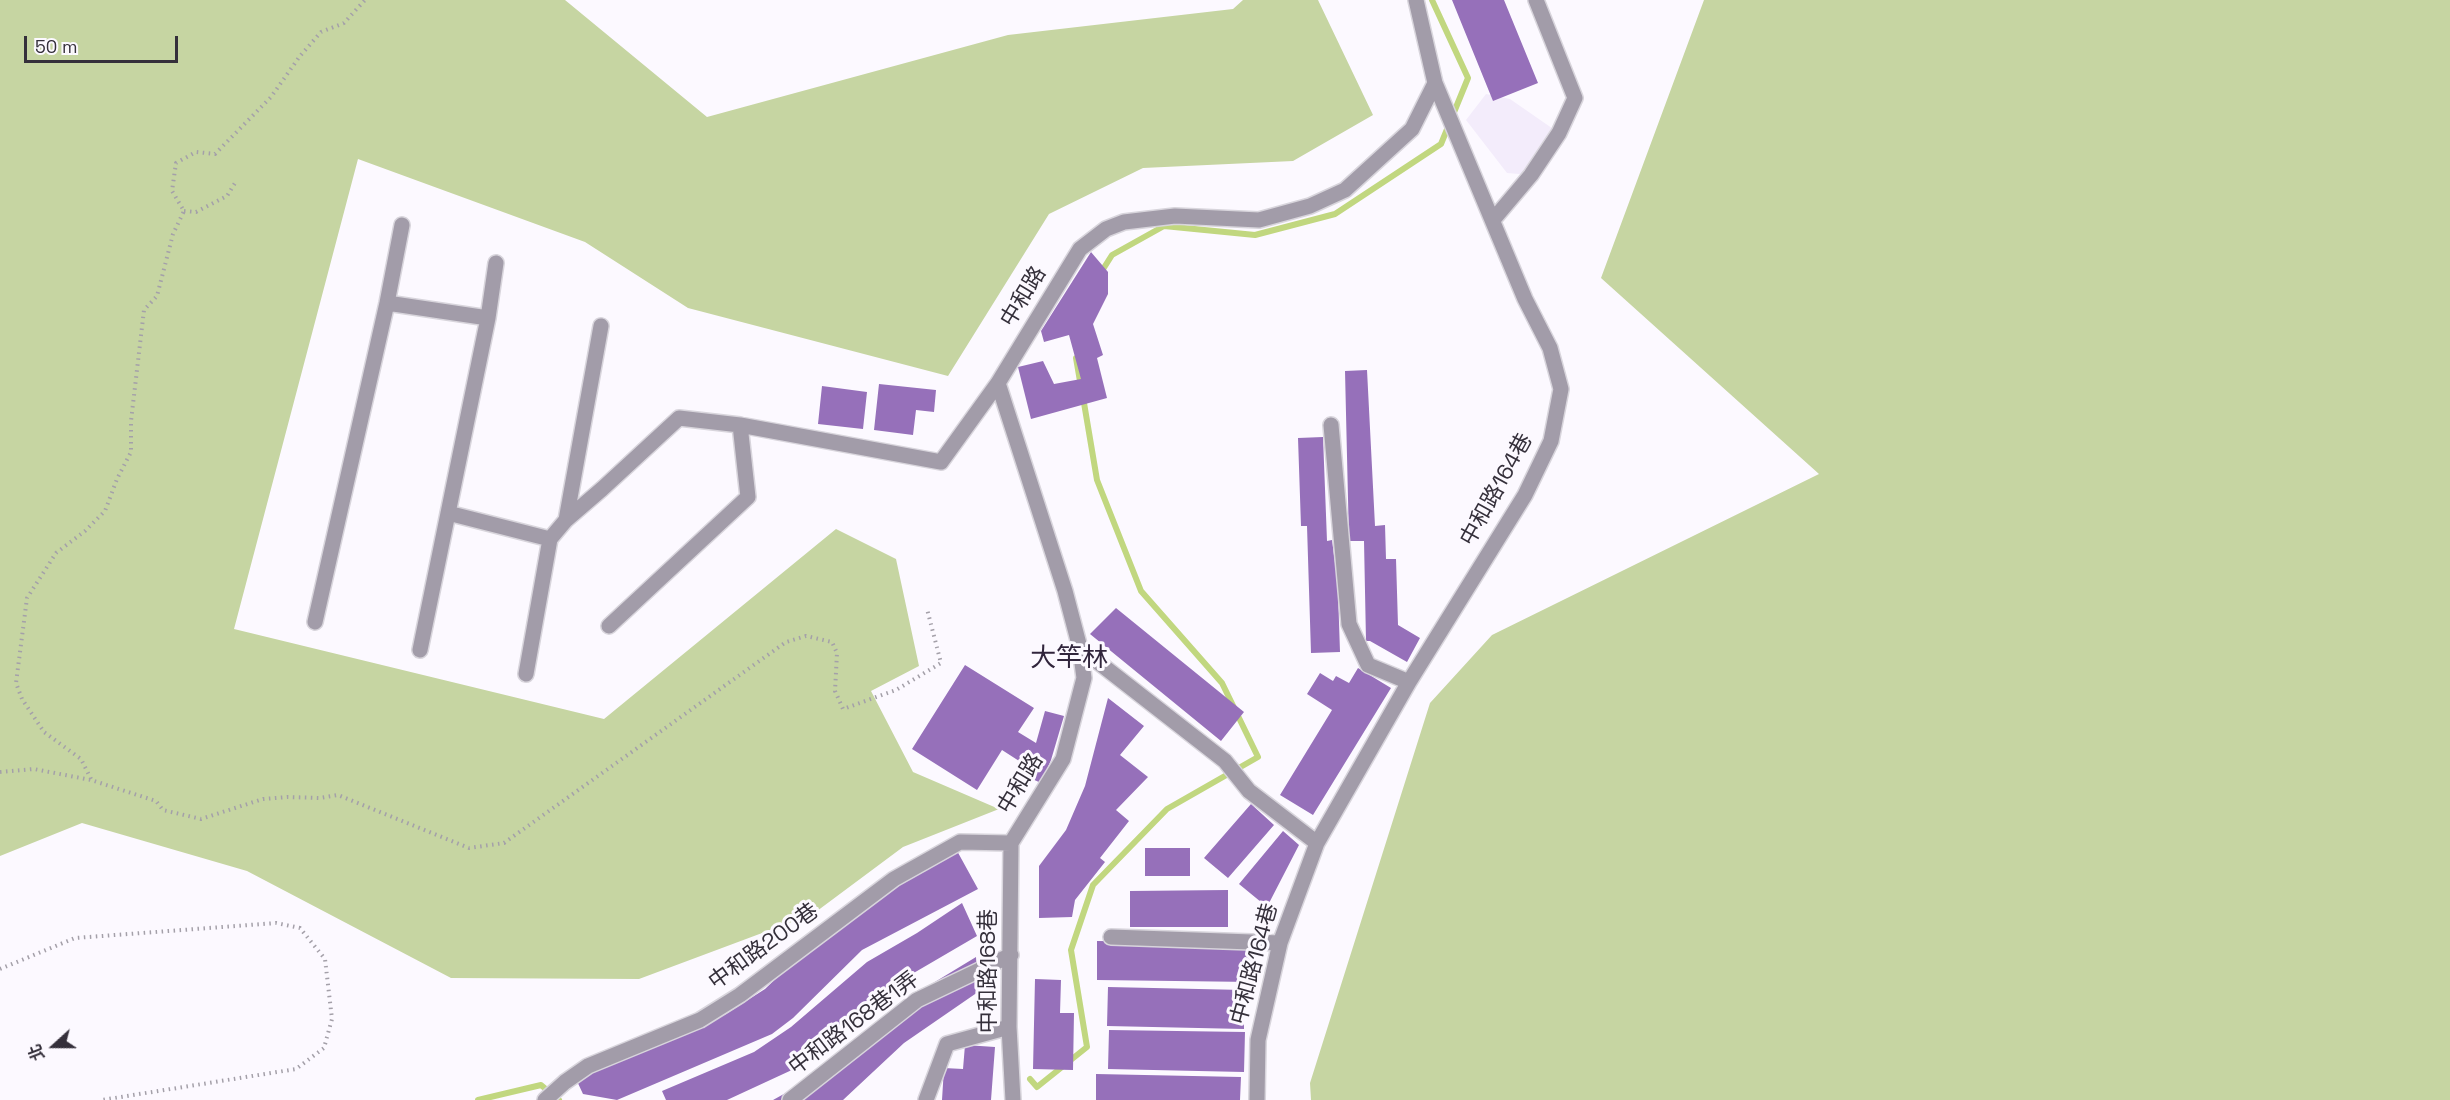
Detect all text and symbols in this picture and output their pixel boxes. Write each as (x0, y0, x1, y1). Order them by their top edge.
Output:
scale bar (27, 24, 182, 62)
text: 50 m (35, 35, 77, 58)
street label: 中和路 (996, 262, 1052, 332)
street label: 中和路164巷 (1455, 429, 1539, 551)
district label: 大竿林 (1030, 643, 1108, 675)
street label: 中和路 (993, 749, 1049, 819)
street label: 中和路200巷 (704, 898, 824, 996)
street label: 中和路164巷 (1226, 900, 1284, 1028)
street label: 中和路168巷 (976, 909, 1002, 1033)
street label: 中和路168巷1弄 (784, 967, 924, 1081)
north arrow (24, 1016, 84, 1076)
text: 北 (24, 1041, 49, 1064)

